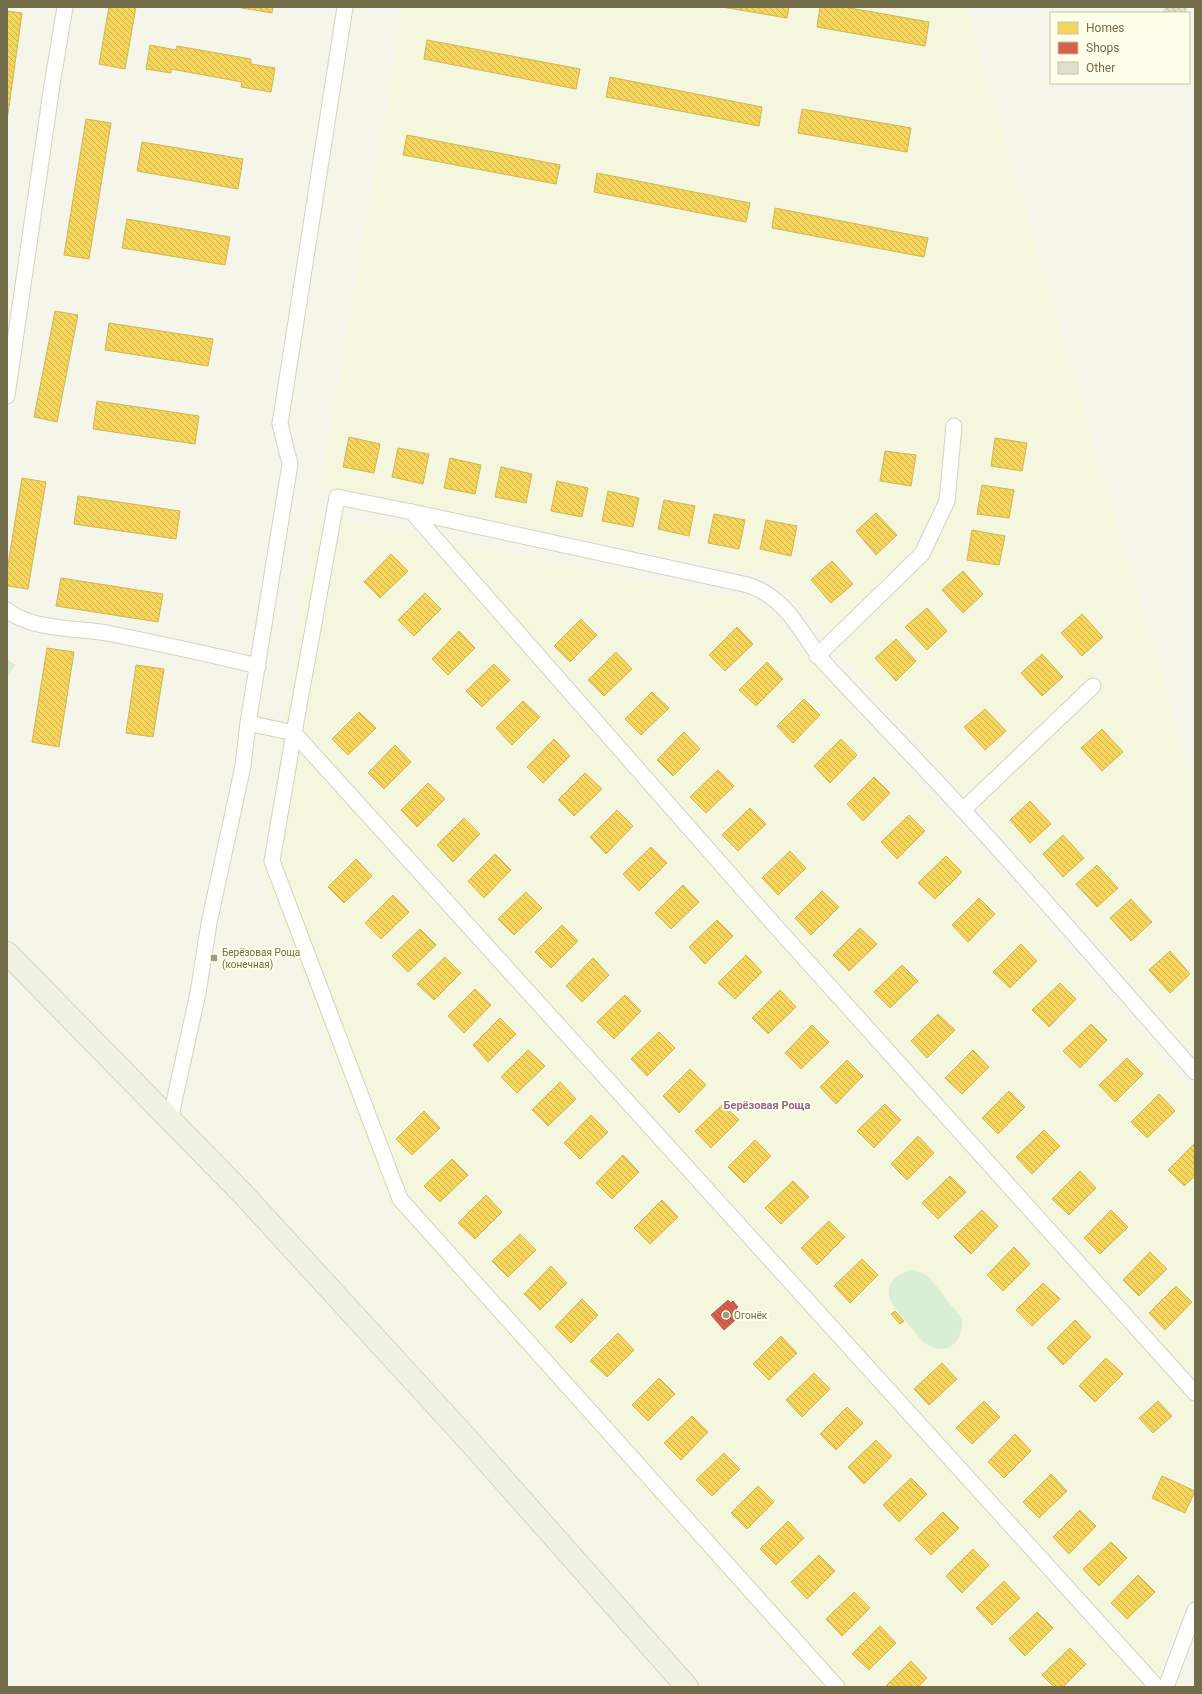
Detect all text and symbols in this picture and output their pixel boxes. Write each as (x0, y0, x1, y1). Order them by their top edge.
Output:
legend (1050, 12, 1190, 84)
text: Homes (1086, 21, 1124, 35)
text: Shops (1086, 41, 1120, 55)
text: Other (1086, 61, 1115, 75)
place label: Берёзовая Роща (конечная) (222, 947, 300, 971)
marker: Берёзовая Роща (конечная) (209, 953, 219, 963)
district label: Берёзовая Роща (724, 1099, 811, 1112)
marker: Огонёк (721, 1310, 731, 1320)
place label: Огонёк (734, 1310, 768, 1321)

